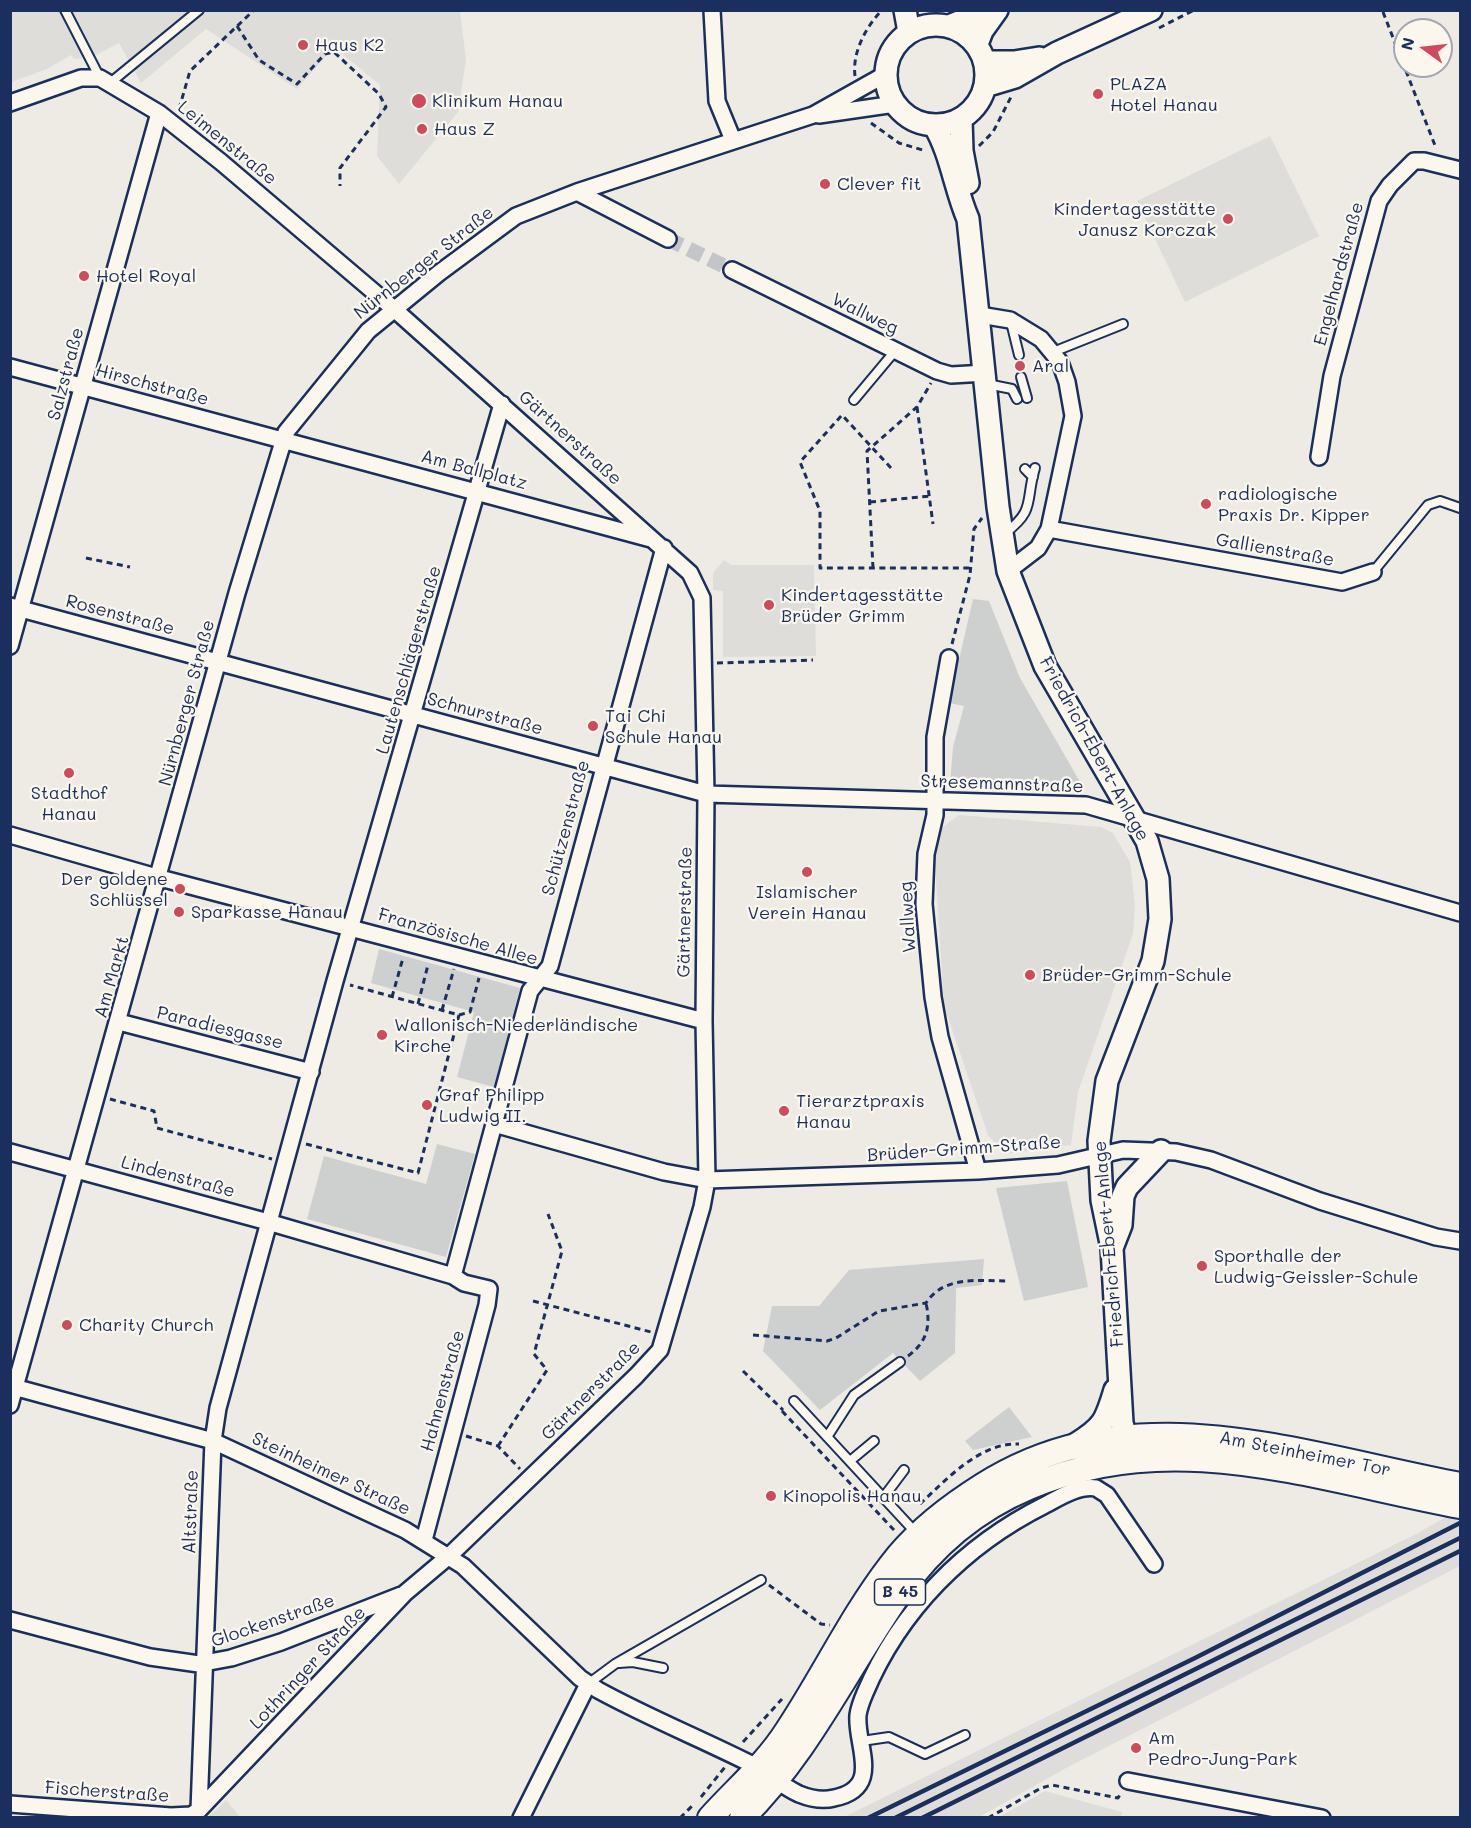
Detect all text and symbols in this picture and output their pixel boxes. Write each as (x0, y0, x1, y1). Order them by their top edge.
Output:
north arrow (1393, 18, 1453, 78)
place label: Haus K2 (315, 34, 384, 56)
text: N (1395, 35, 1419, 52)
marker: Haus K2 (296, 38, 310, 52)
place label: PLAZA Hotel Hanau (1110, 73, 1218, 116)
marker: PLAZA Hotel Hanau (1091, 87, 1105, 101)
place label: Klinikum Hanau (432, 90, 563, 112)
marker: Klinikum Hanau (410, 92, 428, 110)
street label: Leimenstraße (173, 97, 281, 189)
place label: Haus Z (434, 118, 495, 140)
marker: Haus Z (415, 122, 429, 136)
place label: Clever fit (837, 173, 921, 195)
marker: Clever fit (818, 177, 832, 191)
place label: Kindertagesstätte Janusz Korczak (1054, 198, 1216, 240)
street label: Engelhardstraße (1309, 200, 1369, 348)
street label: Nürnberger Straße (350, 202, 498, 324)
marker: Kindertagesstätte Janusz Korczak (1221, 212, 1235, 226)
place label: Hotel Royal (96, 265, 196, 287)
marker: Hotel Royal (77, 269, 91, 283)
street label: Wallweg (828, 289, 902, 339)
street label: Salzstraße (43, 325, 89, 423)
place label: Aral (1032, 355, 1069, 377)
marker: Aral (1013, 359, 1027, 373)
street label: Hirschstraße (93, 360, 211, 410)
street label: Gärtnerstraße (514, 386, 626, 490)
street label: Am Ballplatz (419, 445, 529, 495)
place label: radiologische Praxis Dr. Kipper (1218, 483, 1370, 526)
marker: radiologische Praxis Dr. Kipper (1199, 497, 1213, 511)
street label: Gallienstraße (1214, 529, 1336, 571)
street label: Lautenschlägerstraße (372, 563, 446, 757)
place label: Kindertagesstätte Brüder Grimm (781, 584, 943, 626)
street label: Rosenstraße (63, 590, 177, 640)
marker: Kindertagesstätte Brüder Grimm (762, 598, 776, 612)
street label: Nürnberger Straße (154, 618, 220, 788)
street label: Friedrich-Ebert-Anlage (1034, 653, 1154, 845)
street label: Schnurstraße (425, 688, 545, 740)
place label: Tai Chi Schule Hanau (605, 705, 722, 748)
marker: Tai Chi Schule Hanau (586, 719, 600, 733)
street label: Schützenstraße (538, 758, 594, 898)
marker: Stadthof Hanau (62, 766, 76, 780)
street label: Stresemannstraße (920, 770, 1084, 798)
place label: Stadthof Hanau (31, 782, 107, 824)
street label: Gärtnerstraße (673, 846, 697, 978)
marker: Islamischer Verein Hanau (800, 865, 814, 879)
place label: Der goldene Schlüssel (60, 868, 168, 910)
place label: Islamischer Verein Hanau (747, 881, 867, 924)
street label: Wallweg (895, 881, 921, 953)
marker: Der goldene Schlüssel (173, 882, 187, 896)
place label: Sparkasse Hanau (191, 901, 343, 923)
street label: Französische Allee (376, 904, 540, 970)
marker: Sparkasse Hanau (172, 905, 186, 919)
street label: Am Markt (90, 933, 134, 1021)
place label: Brüder-Grimm-Schule (1042, 964, 1232, 986)
marker: Brüder-Grimm-Schule (1023, 968, 1037, 982)
street label: Paradiesgasse (155, 1002, 285, 1054)
place label: Wallonisch-Niederländische Kirche (394, 1014, 638, 1056)
marker: Wallonisch-Niederländische Kirche (375, 1028, 389, 1042)
place label: Graf Philipp Ludwig II. (439, 1084, 544, 1126)
place label: Tierarztpraxis Hanau (796, 1090, 925, 1132)
marker: Graf Philipp Ludwig II. (420, 1098, 434, 1112)
marker: Tierarztpraxis Hanau (777, 1104, 791, 1118)
street label: Brüder-Grimm-Straße (866, 1131, 1062, 1167)
street label: Friedrich-Ebert-Anlage (1089, 1140, 1129, 1348)
street label: Lindenstraße (119, 1151, 237, 1203)
place label: Sporthalle der Ludwig-Geissler-Schule (1214, 1245, 1418, 1288)
marker: Sporthalle der Ludwig-Geissler-Schule (1195, 1259, 1209, 1273)
place label: Charity Church (79, 1314, 213, 1336)
marker: Charity Church (60, 1318, 74, 1332)
street label: Hahnenstraße (416, 1328, 470, 1454)
street label: Gärtnerstraße (537, 1337, 645, 1445)
street label: Am Steinheimer Tor (1218, 1427, 1392, 1481)
street label: Steinheimer Straße (248, 1428, 414, 1520)
street label: Altstraße (179, 1469, 203, 1555)
place label: Kinopolis Hanau (783, 1485, 921, 1507)
marker: Kinopolis Hanau (764, 1489, 778, 1503)
road number: B 45 (874, 1579, 926, 1605)
street label: Glockenstraße (208, 1590, 338, 1652)
street label: Lothringer Straße (246, 1602, 370, 1734)
place label: Am Pedro-Jung-Park (1148, 1727, 1297, 1770)
marker: Am Pedro-Jung-Park (1129, 1741, 1143, 1755)
street label: Fischerstraße (44, 1777, 170, 1807)

